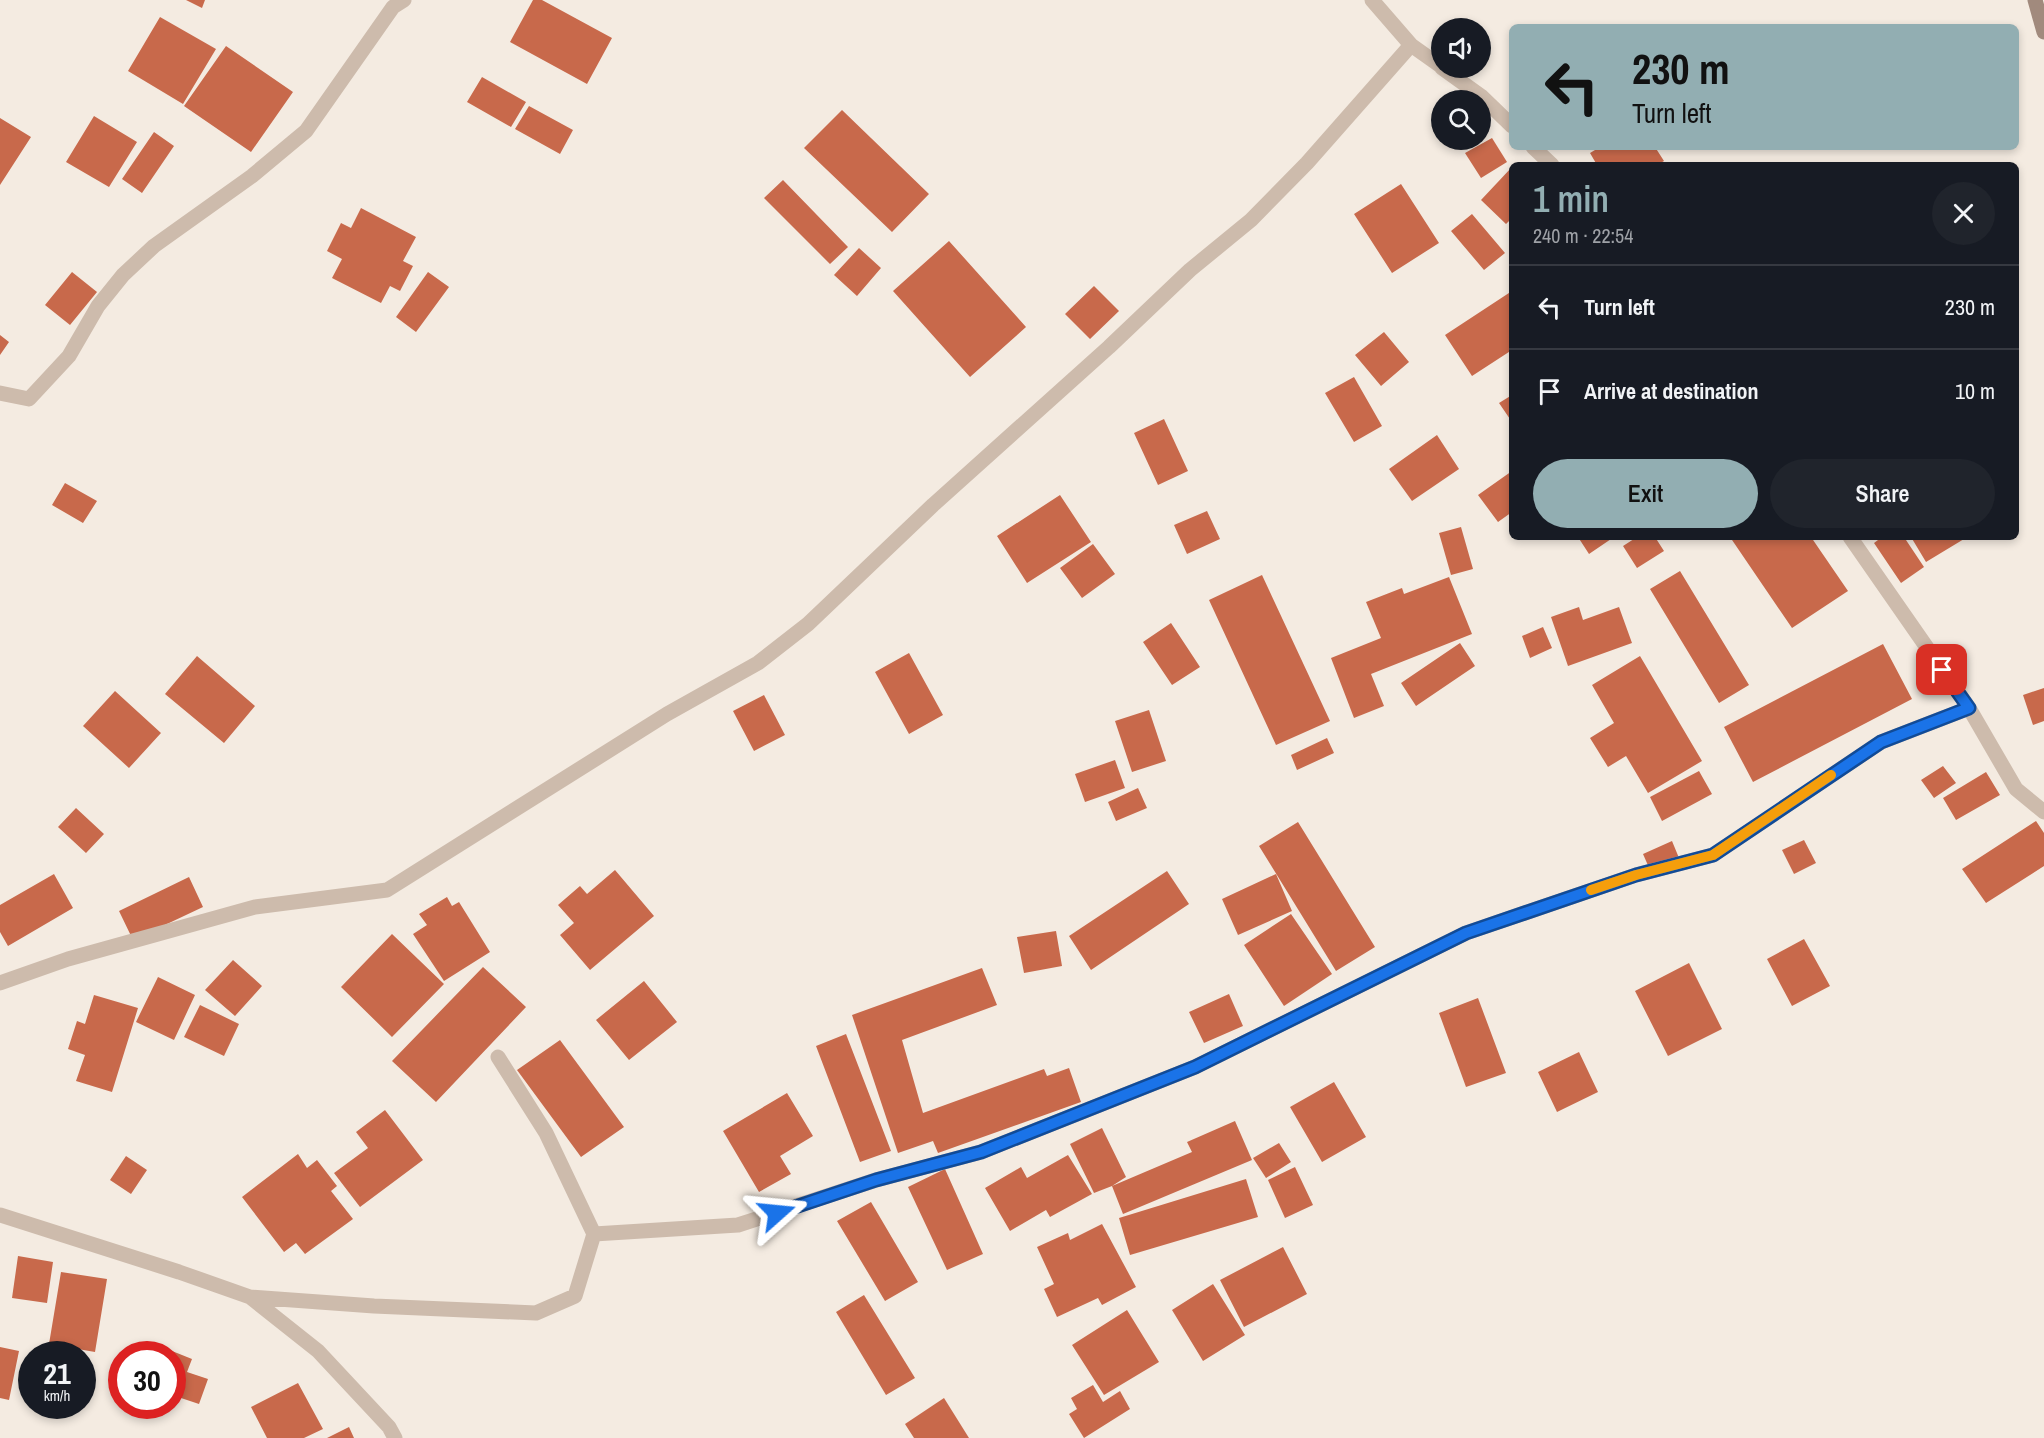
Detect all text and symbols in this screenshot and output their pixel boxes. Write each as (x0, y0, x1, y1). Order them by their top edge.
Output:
map controls (1431, 18, 1491, 150)
button: sound (1431, 18, 1491, 78)
text: 230 m (1632, 41, 1730, 97)
icon: left (1533, 48, 1611, 126)
button: search (1431, 90, 1491, 150)
text: Turn left (1632, 95, 1711, 131)
text: 1 min (1533, 175, 1609, 223)
button: close (1932, 182, 1995, 245)
text: 240 m · 22:54 (1533, 222, 1633, 249)
icon: left (1533, 291, 1566, 324)
text: Turn left (1584, 292, 1655, 322)
text: 230 m (1945, 292, 1995, 322)
icon: arrive (1533, 375, 1566, 408)
text: Arrive at destination (1584, 376, 1758, 406)
text: 10 m (1955, 376, 1995, 406)
button: Exit (1533, 459, 1758, 528)
button: Share (1770, 459, 1995, 528)
pin (1916, 644, 1967, 695)
icon: arrive (1925, 653, 1958, 686)
position arrow (745, 1181, 809, 1245)
speed limit sign: 30 (108, 1341, 186, 1419)
text: 21 (43, 1353, 71, 1393)
text: km/h (44, 1385, 70, 1406)

